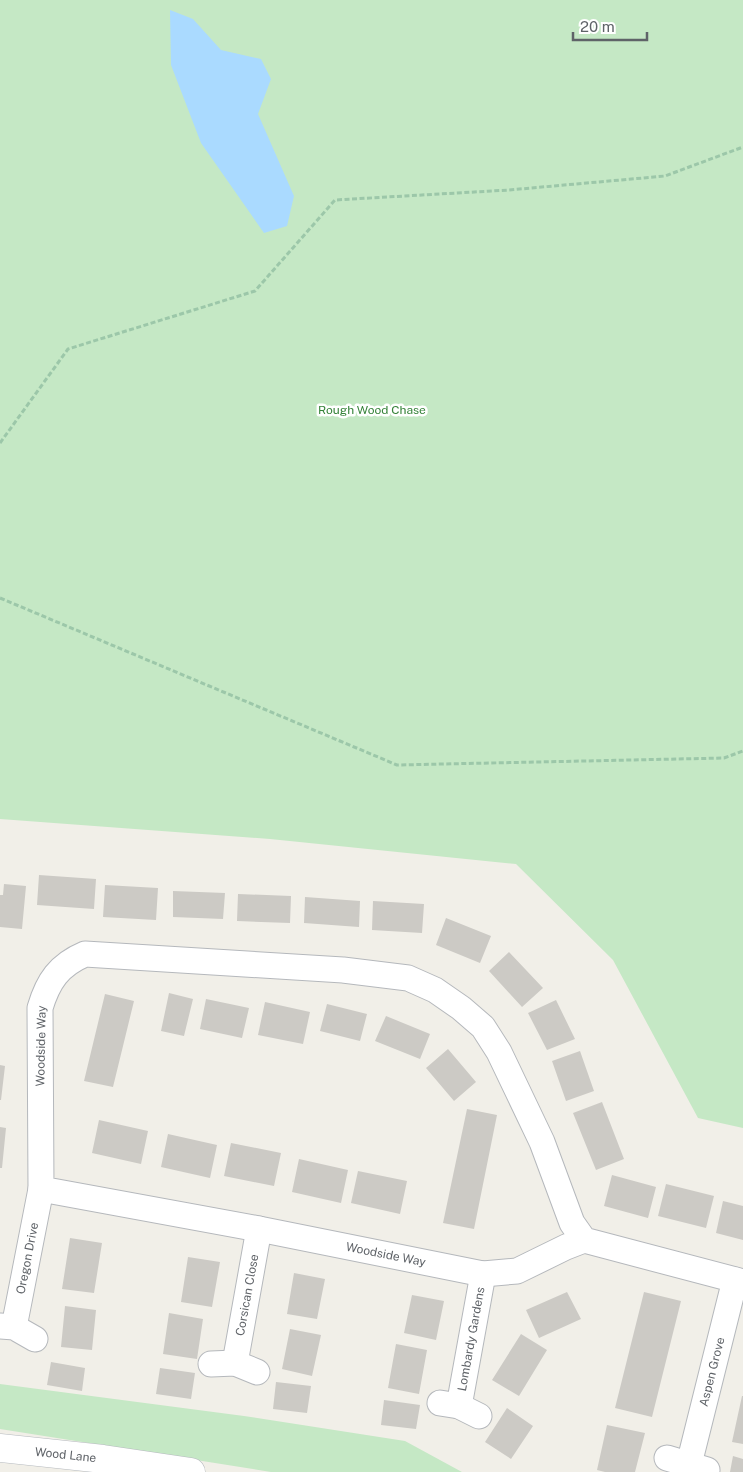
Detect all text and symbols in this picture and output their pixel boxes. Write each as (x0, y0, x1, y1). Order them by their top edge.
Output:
scale bar (573, 10, 647, 42)
text: 20 m (580, 18, 615, 35)
park label: Rough Wood Chase (318, 403, 426, 417)
street label: Woodside Way (33, 1005, 49, 1087)
street label: Oregon Drive (14, 1221, 41, 1295)
street label: Woodside Way (345, 1240, 428, 1269)
street label: Corsican Close (233, 1253, 261, 1337)
street label: Lombardy Gardens (455, 1286, 488, 1392)
street label: Aspen Grove (697, 1335, 727, 1408)
street label: Wood Lane (34, 1445, 97, 1465)

